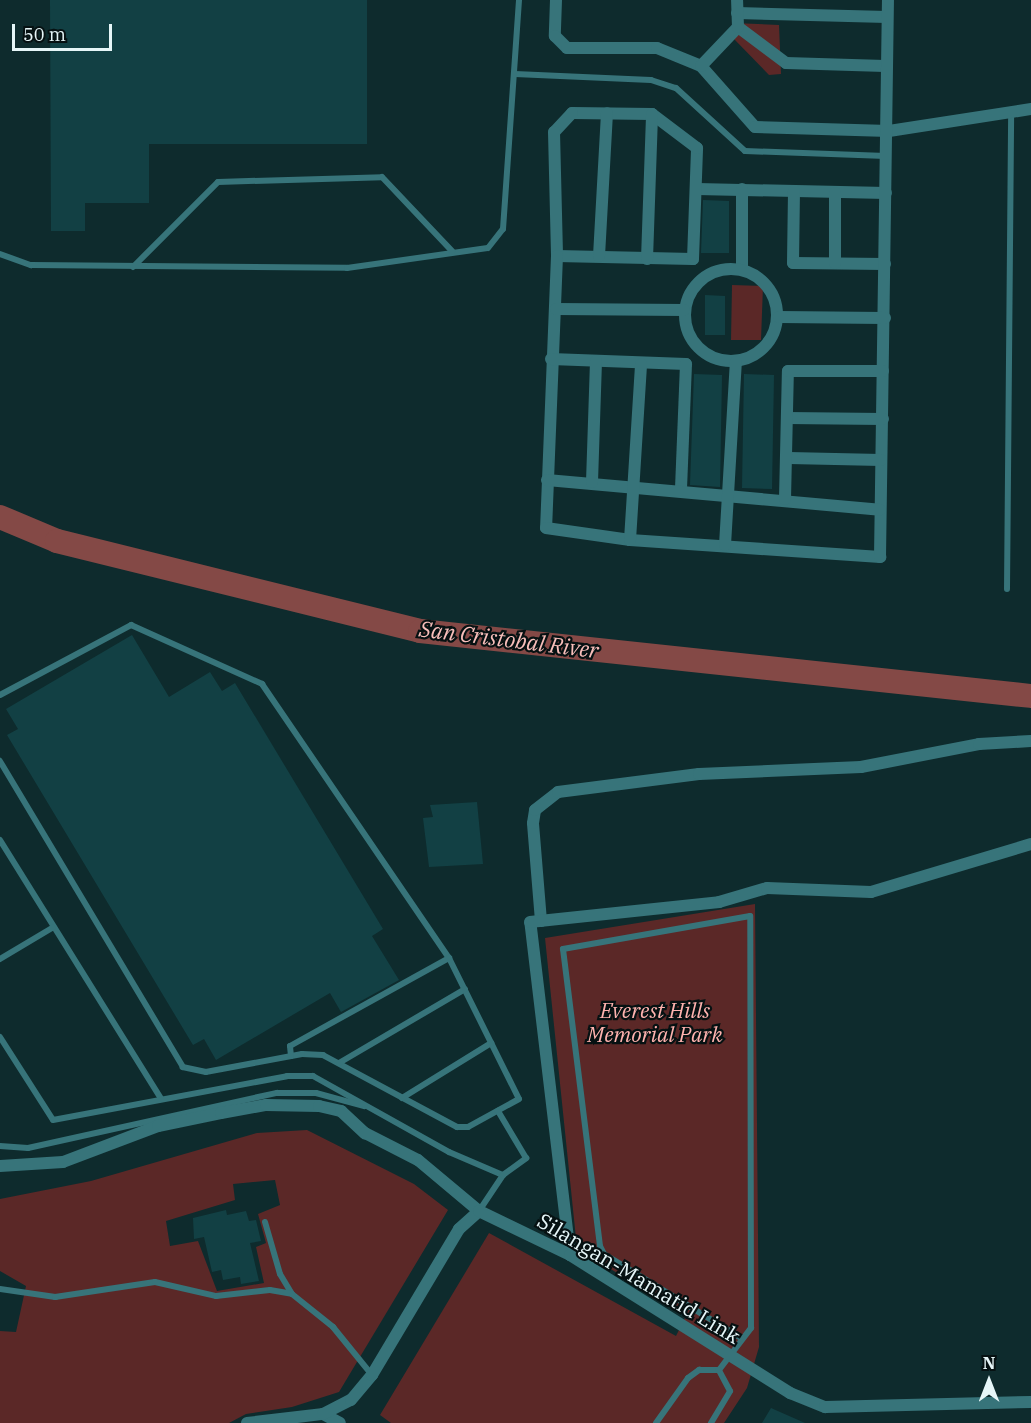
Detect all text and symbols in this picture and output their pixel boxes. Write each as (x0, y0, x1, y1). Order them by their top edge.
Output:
scale bar (15, 12, 116, 50)
text: 50 m (23, 23, 66, 46)
water label: San Cristobal River (418, 615, 600, 663)
park label: Everest Hills Memorial Park (587, 997, 723, 1047)
street label: Silangan-Mamatid Link (533, 1207, 745, 1349)
north arrow (959, 1351, 1019, 1411)
text: N (983, 1353, 995, 1373)

